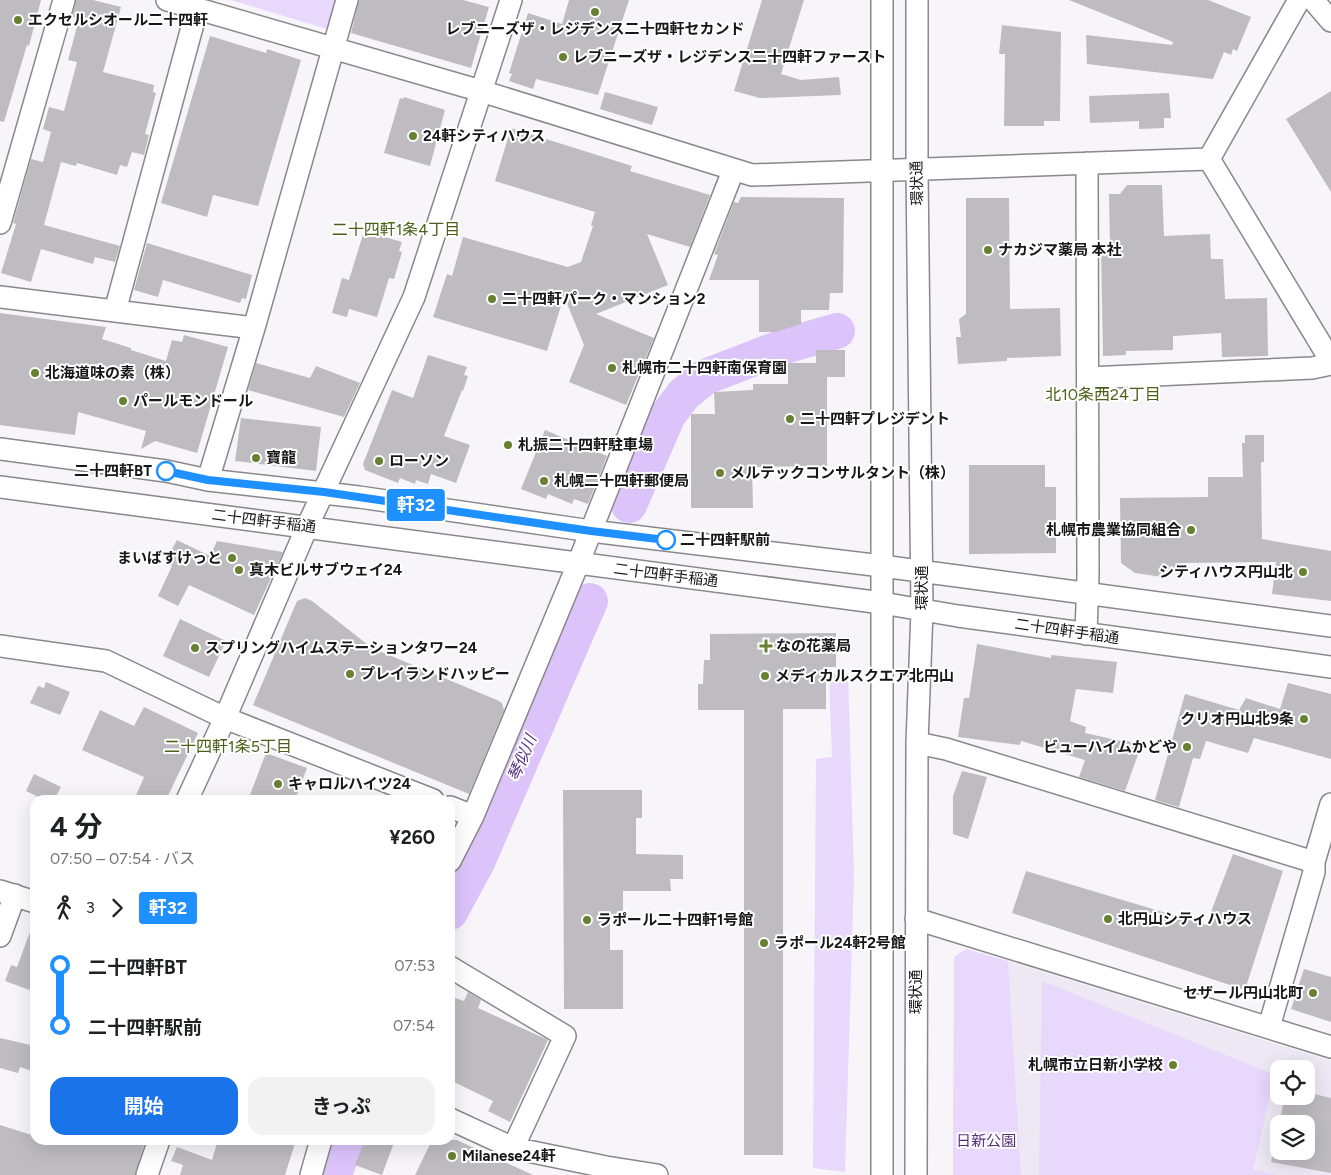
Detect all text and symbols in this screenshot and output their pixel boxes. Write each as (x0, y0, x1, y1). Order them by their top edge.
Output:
marker: レブニーズザ・レジデンス二十四軒セカンド (589, 6, 601, 18)
place label: エクセルシオール二十四軒 (28, 11, 208, 29)
marker: エクセルシオール二十四軒 (12, 14, 24, 26)
place label: レブニーズザ・レジデンス二十四軒セカンド (446, 20, 744, 38)
place label: レブニーズザ・レジデンス二十四軒ファースト (573, 48, 886, 66)
marker: レブニーズザ・レジデンス二十四軒ファースト (557, 51, 569, 63)
place label: 24軒シティハウス (423, 127, 545, 145)
marker: 24軒シティハウス (407, 130, 419, 142)
street label: 環状通 (908, 160, 926, 206)
district label: 二十四軒1条4丁目 (332, 220, 460, 239)
place label: ナカジマ薬局 本社 (998, 241, 1122, 259)
marker: ナカジマ薬局 本社 (982, 244, 994, 256)
place label: 二十四軒パーク・マンション2 (502, 290, 706, 308)
marker: 二十四軒パーク・マンション2 (486, 293, 498, 305)
place label: 札幌市二十四軒南保育園 (622, 359, 787, 377)
marker: 札幌市二十四軒南保育園 (606, 362, 618, 374)
place label: 北海道味の素（株） (45, 364, 180, 382)
marker: 北海道味の素（株） (29, 367, 41, 379)
district label: 北10条西24丁目 (1045, 385, 1161, 404)
place label: パールモンドール (133, 392, 253, 410)
marker: パールモンドール (117, 395, 129, 407)
place label: 二十四軒プレジデント (800, 410, 950, 428)
marker: 二十四軒プレジデント (784, 413, 796, 425)
place label: 札振二十四軒駐車場 (518, 436, 653, 454)
marker: 札振二十四軒駐車場 (502, 439, 514, 451)
place label: 寶龍 (266, 449, 296, 467)
marker: 寶龍 (250, 452, 262, 464)
place label: ローソン (389, 452, 449, 470)
marker: ローソン (373, 455, 385, 467)
marker: 二十四軒BT (156, 461, 176, 481)
place label: 二十四軒BT (74, 462, 152, 480)
place label: メルテックコンサルタント（株） (730, 464, 955, 482)
marker: メルテックコンサルタント（株） (714, 467, 726, 479)
place label: 札幌二十四軒郵便局 (554, 472, 689, 490)
marker: 札幌二十四軒郵便局 (538, 475, 550, 487)
line badge: 軒32 (387, 489, 445, 521)
text: 軒32 (397, 494, 435, 516)
street label: 二十四軒手稲通 (211, 506, 317, 536)
place label: 札幌市農業協同組合 (1046, 521, 1182, 539)
marker: 札幌市農業協同組合 (1185, 524, 1197, 536)
marker: 二十四軒駅前 (656, 530, 676, 550)
place label: 二十四軒駅前 (680, 531, 770, 549)
place label: まいばすけっと (117, 549, 222, 567)
marker: まいばすけっと (226, 552, 238, 564)
street label: 二十四軒手稲通 (613, 560, 719, 590)
place label: 真木ビルサブウェイ24 (249, 561, 403, 579)
place label: シティハウス円山北 (1159, 563, 1293, 581)
marker: 真木ビルサブウェイ24 (233, 564, 245, 576)
street label: 環状通 (913, 565, 931, 611)
marker: シティハウス円山北 (1297, 566, 1309, 578)
street label: 二十四軒手稲通 (1014, 615, 1120, 647)
place label: なの花薬局 (776, 637, 851, 655)
place label: スプリングハイムステーションタワー24 (205, 639, 478, 657)
marker: なの花薬局 (760, 640, 772, 652)
marker: スプリングハイムステーションタワー24 (189, 642, 201, 654)
place label: プレイランドハッピー (360, 665, 510, 683)
place label: メディカルスクエア北円山 (775, 667, 954, 685)
marker: プレイランドハッピー (344, 668, 356, 680)
marker: メディカルスクエア北円山 (759, 670, 771, 682)
place label: クリオ円山北9条 (1180, 710, 1294, 728)
marker: クリオ円山北9条 (1298, 713, 1310, 725)
water label: 琴似川 (504, 730, 541, 784)
district label: 二十四軒1条5丁目 (164, 737, 292, 756)
place label: ビューハイムかどや (1043, 738, 1177, 756)
marker: ビューハイムかどや (1181, 741, 1193, 753)
place label: キャロルハイツ24 (288, 775, 411, 793)
marker: キャロルハイツ24 (272, 778, 284, 790)
text: 4 分 (50, 809, 102, 843)
text: ¥260 (389, 826, 435, 849)
text: 07:50 – 07:54 · バス (50, 849, 195, 868)
icon: walk (50, 894, 78, 922)
icon: forward (103, 894, 131, 922)
text: 軒32 (149, 897, 187, 919)
text: 3 (86, 898, 95, 917)
place label: 北円山シティハウス (1118, 910, 1252, 928)
place label: ラポール二十四軒1号館 (597, 911, 753, 929)
marker: 北円山シティハウス (1102, 913, 1114, 925)
marker: ラポール二十四軒1号館 (581, 914, 593, 926)
place label: ラポール24軒2号館 (774, 934, 906, 952)
marker: ラポール24軒2号館 (758, 937, 770, 949)
text: 二十四軒BT (88, 956, 187, 979)
text: 07:53 (394, 956, 435, 975)
street label: 環状通 (907, 969, 925, 1015)
place label: セザール円山北町 (1183, 984, 1303, 1002)
marker: セザール円山北町 (1307, 987, 1319, 999)
text: 二十四軒駅前 (88, 1016, 202, 1039)
text: 07:54 (393, 1016, 435, 1035)
place label: 札幌市立日新小学校 (1028, 1056, 1163, 1074)
marker: 札幌市立日新小学校 (1167, 1059, 1179, 1071)
map controls (1270, 1060, 1315, 1160)
button: locate (1270, 1060, 1315, 1105)
button: 開始 (50, 1077, 238, 1135)
button: きっぷ (248, 1077, 435, 1135)
button: layers (1270, 1115, 1315, 1160)
park label: 日新公園 (956, 1132, 1016, 1150)
place label: Milanese24軒 (462, 1147, 556, 1165)
marker: Milanese24軒 (446, 1150, 458, 1162)

